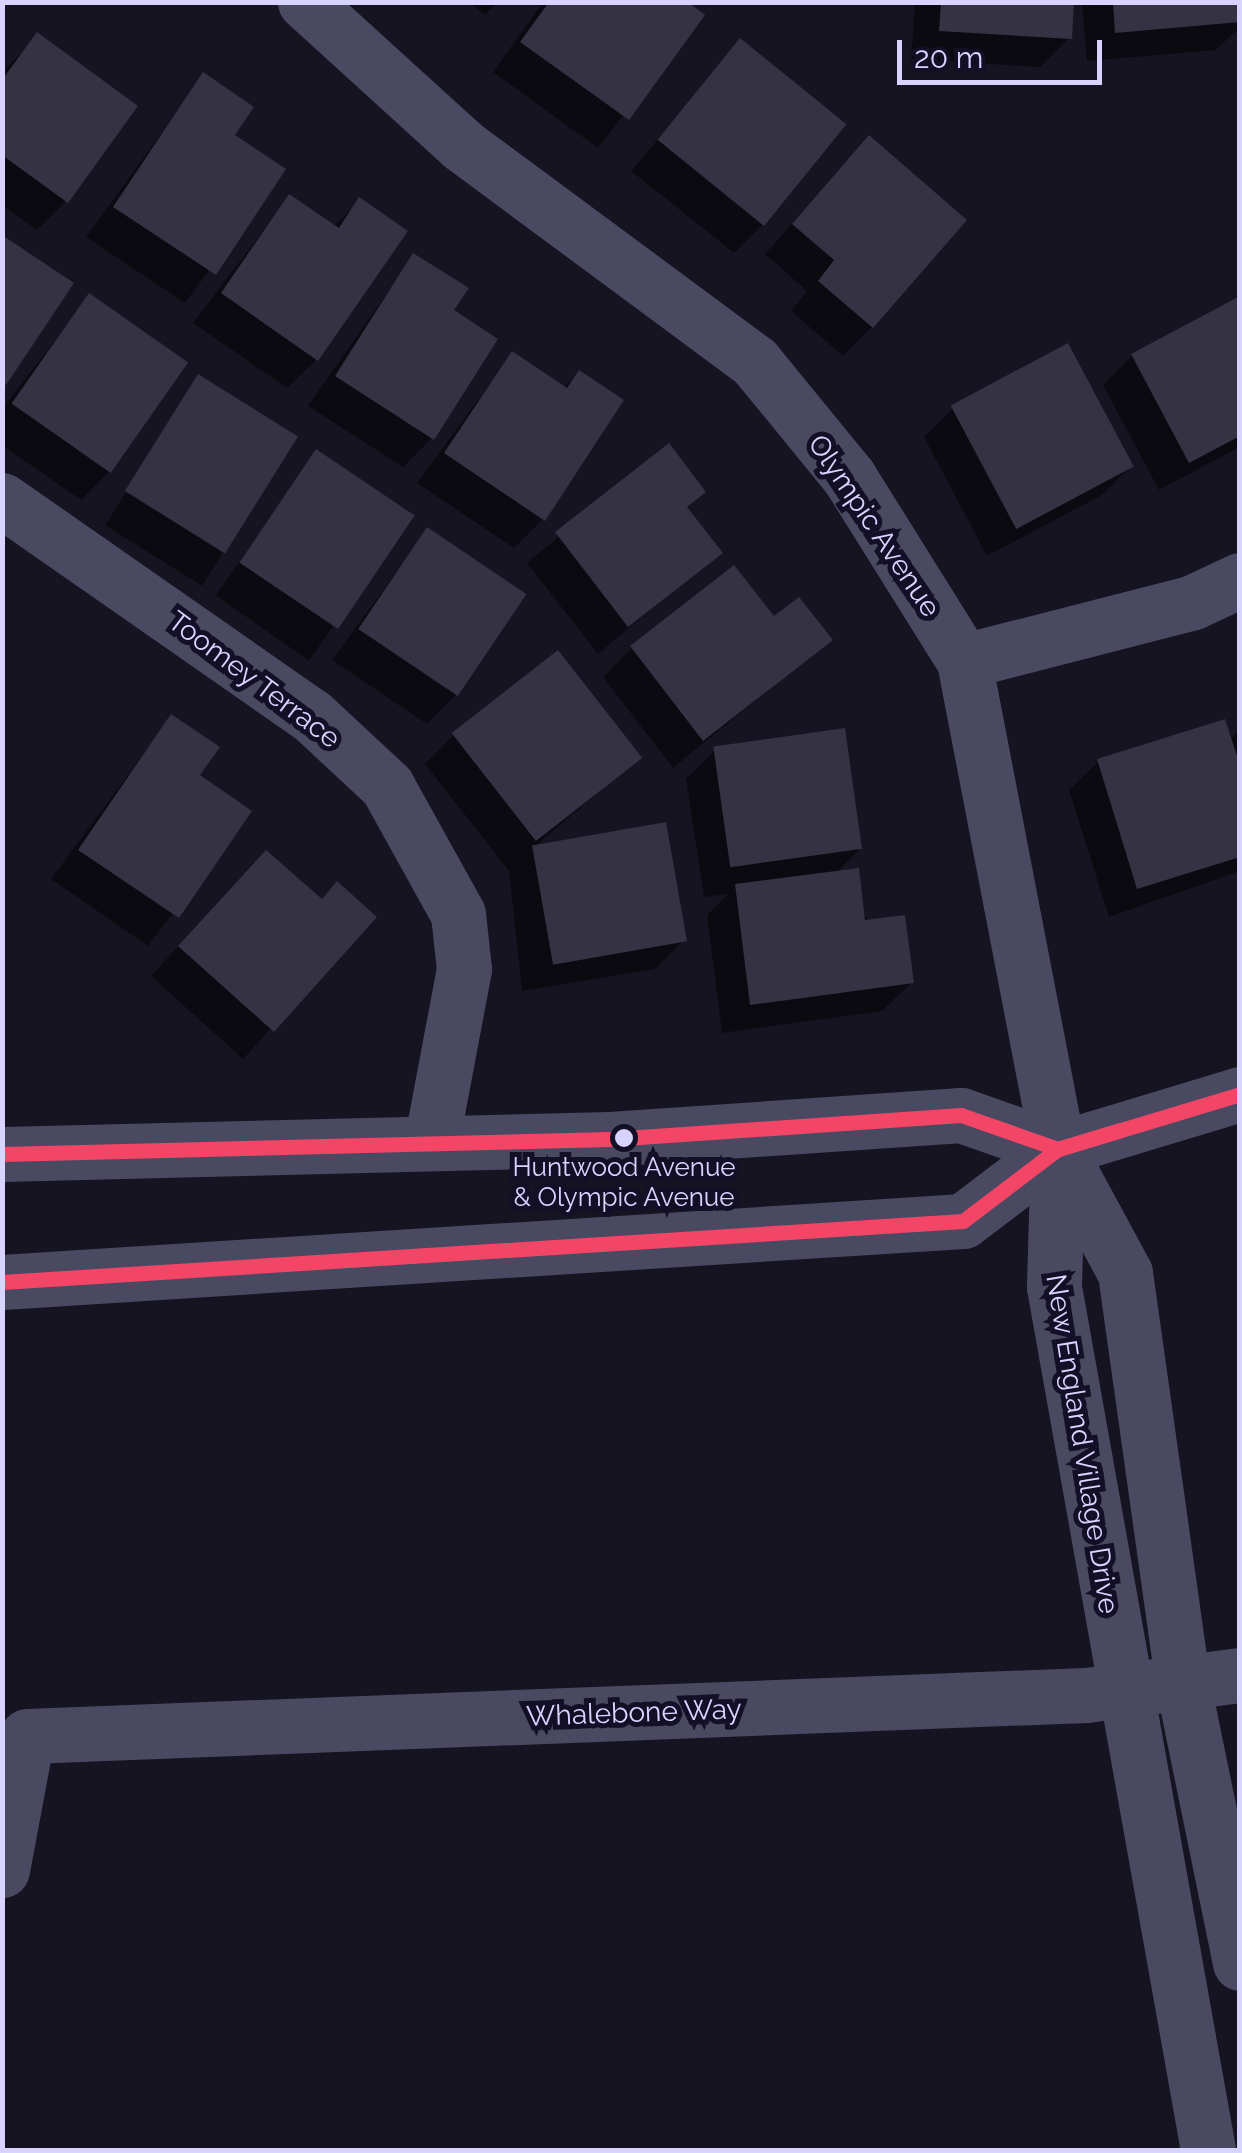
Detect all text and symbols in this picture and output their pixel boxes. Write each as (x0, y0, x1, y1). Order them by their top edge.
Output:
scale bar (902, 20, 1107, 82)
text: 20 m (914, 40, 983, 75)
street label: Olympic Avenue (800, 428, 948, 624)
street label: Toomey Terrace (161, 604, 347, 756)
marker: Huntwood Avenue & Olympic Avenue (614, 1128, 634, 1148)
place label: Huntwood Avenue & Olympic Avenue (512, 1152, 736, 1214)
street label: New England Village Drive (1038, 1271, 1126, 1617)
street label: Whalebone Way (525, 1692, 743, 1734)

